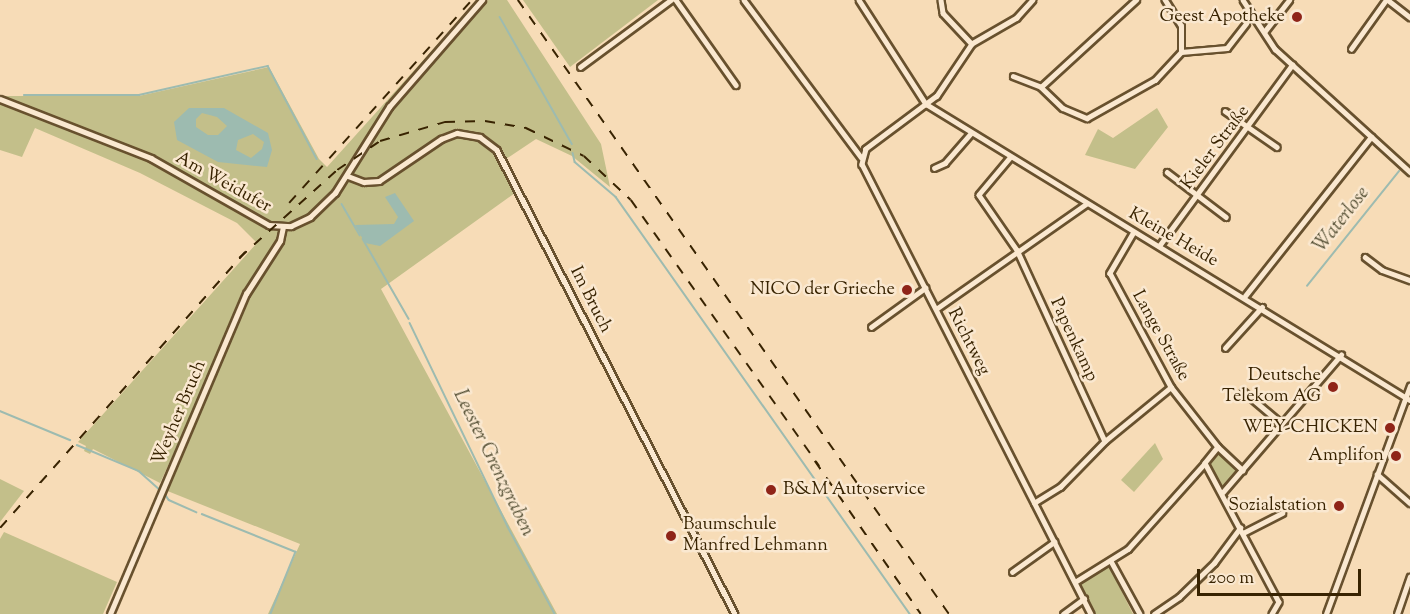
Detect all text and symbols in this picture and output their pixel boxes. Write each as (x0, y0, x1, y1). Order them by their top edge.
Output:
place label: Geest Apotheke (1160, 6, 1285, 28)
marker: Geest Apotheke (1290, 10, 1304, 24)
street label: Kieler Straße (1177, 102, 1255, 194)
street label: Am Weidufer (171, 148, 275, 218)
water label: Waterlose (1309, 182, 1375, 258)
street label: Kleine Heide (1124, 204, 1222, 272)
street label: Im Bruch (564, 263, 616, 337)
place label: NICO der Grieche (750, 279, 895, 301)
marker: NICO der Grieche (900, 283, 914, 297)
street label: Lange Straße (1126, 287, 1194, 385)
street label: Papenkamp (1044, 295, 1102, 385)
street label: Richtweg (942, 305, 994, 379)
street label: Weyher Bruch (148, 357, 212, 469)
place label: Deutsche Telekom AG (1222, 366, 1321, 409)
marker: Deutsche Telekom AG (1326, 380, 1340, 394)
water label: Leester Grenzgraben (447, 386, 539, 540)
place label: WEY-CHICKEN (1243, 417, 1378, 439)
marker: WEY-CHICKEN (1383, 421, 1397, 435)
place label: Amplifon (1308, 445, 1384, 467)
marker: Amplifon (1389, 449, 1403, 463)
place label: B&M Autoservice (783, 479, 925, 501)
marker: B&M Autoservice (764, 483, 778, 497)
place label: Sozialstation (1228, 495, 1327, 517)
marker: Sozialstation (1332, 499, 1346, 513)
place label: Baumschule Manfred Lehmann (683, 515, 828, 558)
marker: Baumschule Manfred Lehmann (664, 529, 678, 543)
scale bar (1200, 557, 1364, 595)
text: 200 m (1208, 566, 1254, 592)

